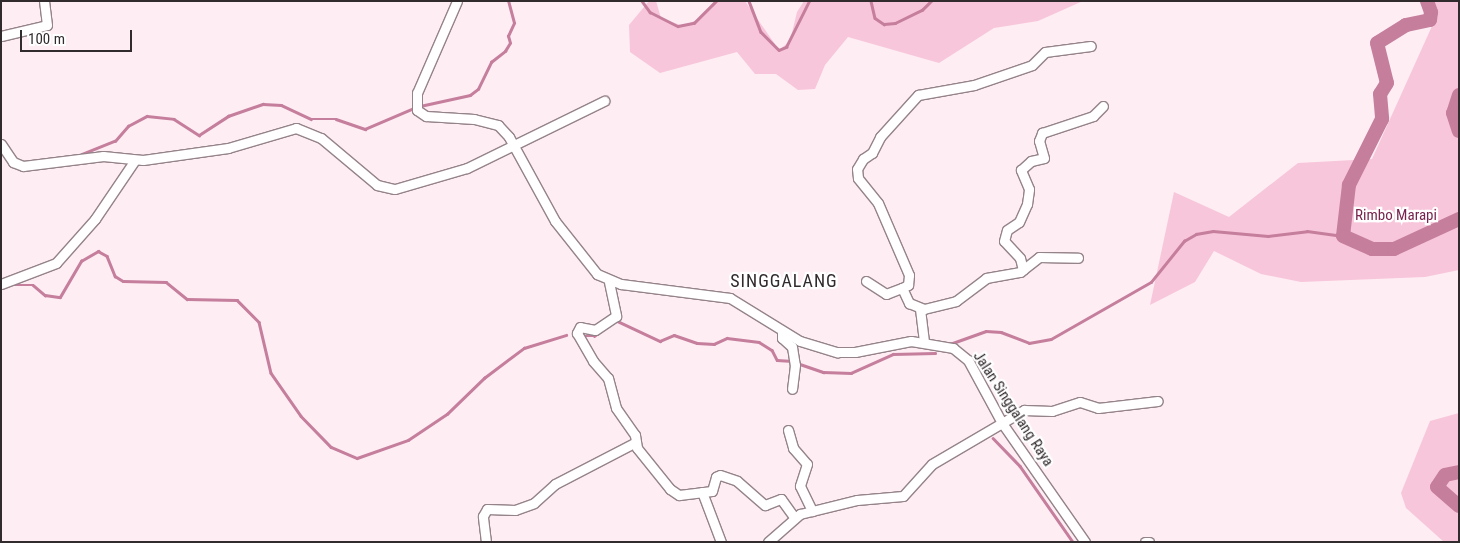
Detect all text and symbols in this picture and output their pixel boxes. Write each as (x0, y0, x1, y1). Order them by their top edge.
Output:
scale bar (22, 20, 135, 52)
text: 100 m (28, 30, 65, 48)
park label: Rimbo Marapi (1355, 207, 1437, 225)
district label: SINGGALANG (729, 270, 839, 292)
street label: Jalan Singgalang Raya (969, 348, 1057, 470)

